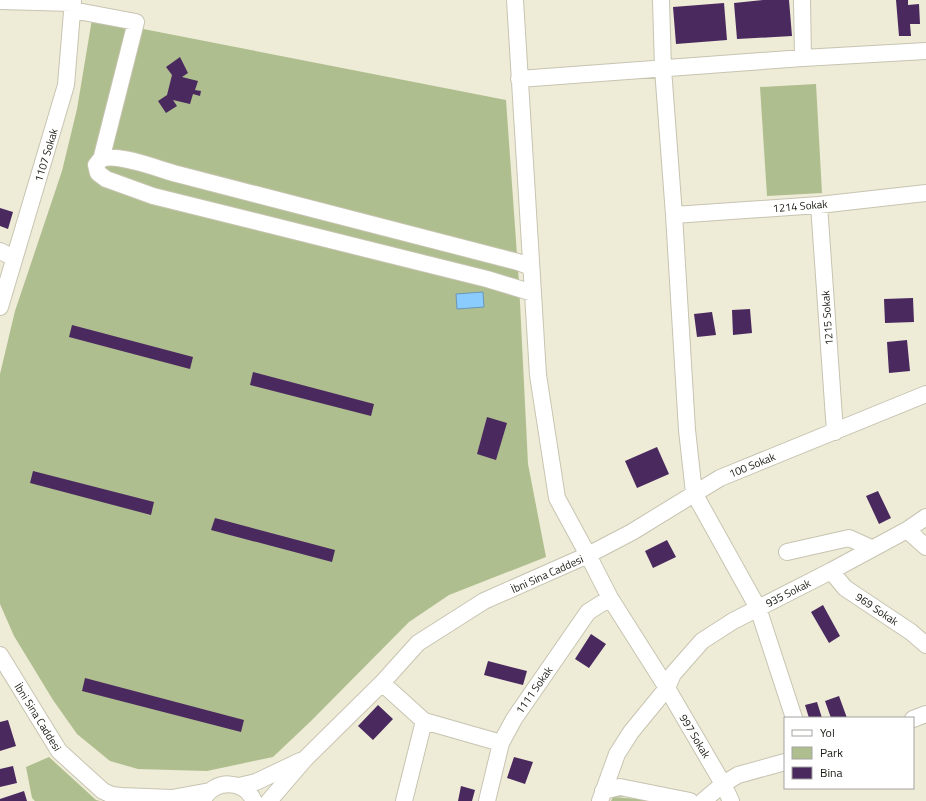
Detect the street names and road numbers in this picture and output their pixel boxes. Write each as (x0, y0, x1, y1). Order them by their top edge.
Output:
street label: 1107 Sokak (30, 126, 62, 184)
street label: 1214 Sokak (772, 196, 829, 216)
street label: 1215 Sokak (817, 289, 837, 346)
street label: 100 Sokak (726, 448, 778, 482)
street label: İbni Sina Caddesi (508, 551, 586, 597)
street label: 935 Sokak (763, 574, 814, 611)
street label: 969 Sokak (852, 589, 902, 630)
street label: 1111 Sokak (512, 662, 557, 717)
street label: İbni Sina Caddesi (11, 680, 65, 754)
street label: 997 Sokak (676, 711, 715, 762)

